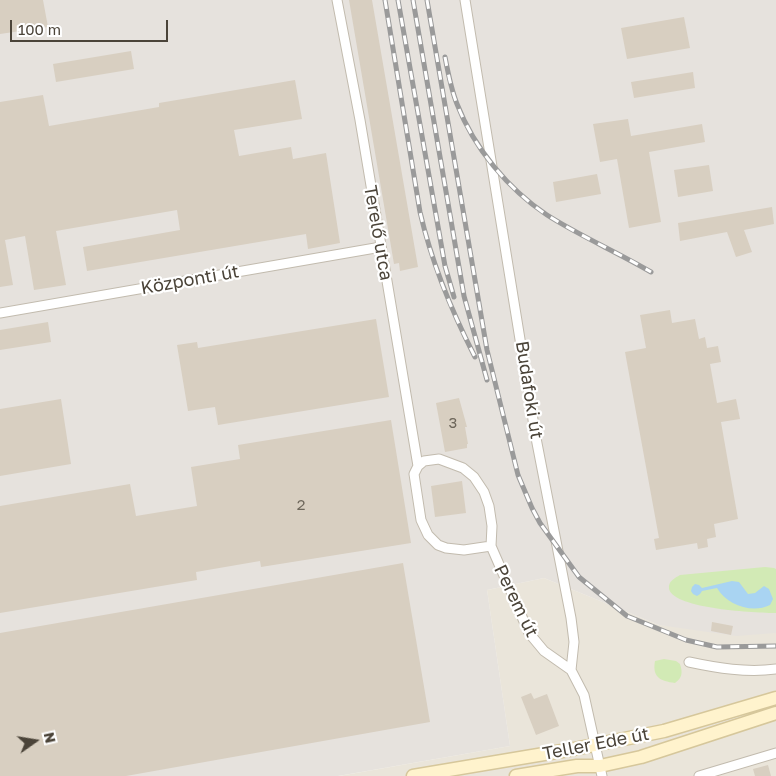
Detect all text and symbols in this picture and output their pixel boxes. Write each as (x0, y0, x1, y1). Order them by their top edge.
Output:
scale bar (12, 10, 170, 42)
text: 100 m (18, 20, 61, 38)
street label: Terelő utca (359, 184, 397, 282)
street label: Központi út (139, 261, 241, 299)
street label: Budafoki út (511, 339, 547, 441)
house number: 3 (449, 414, 457, 432)
house number: 2 (297, 496, 305, 514)
street label: Perem út (489, 561, 543, 641)
north arrow (10, 716, 60, 766)
street label: Teller Ede út (541, 723, 651, 765)
text: N (41, 730, 60, 745)

